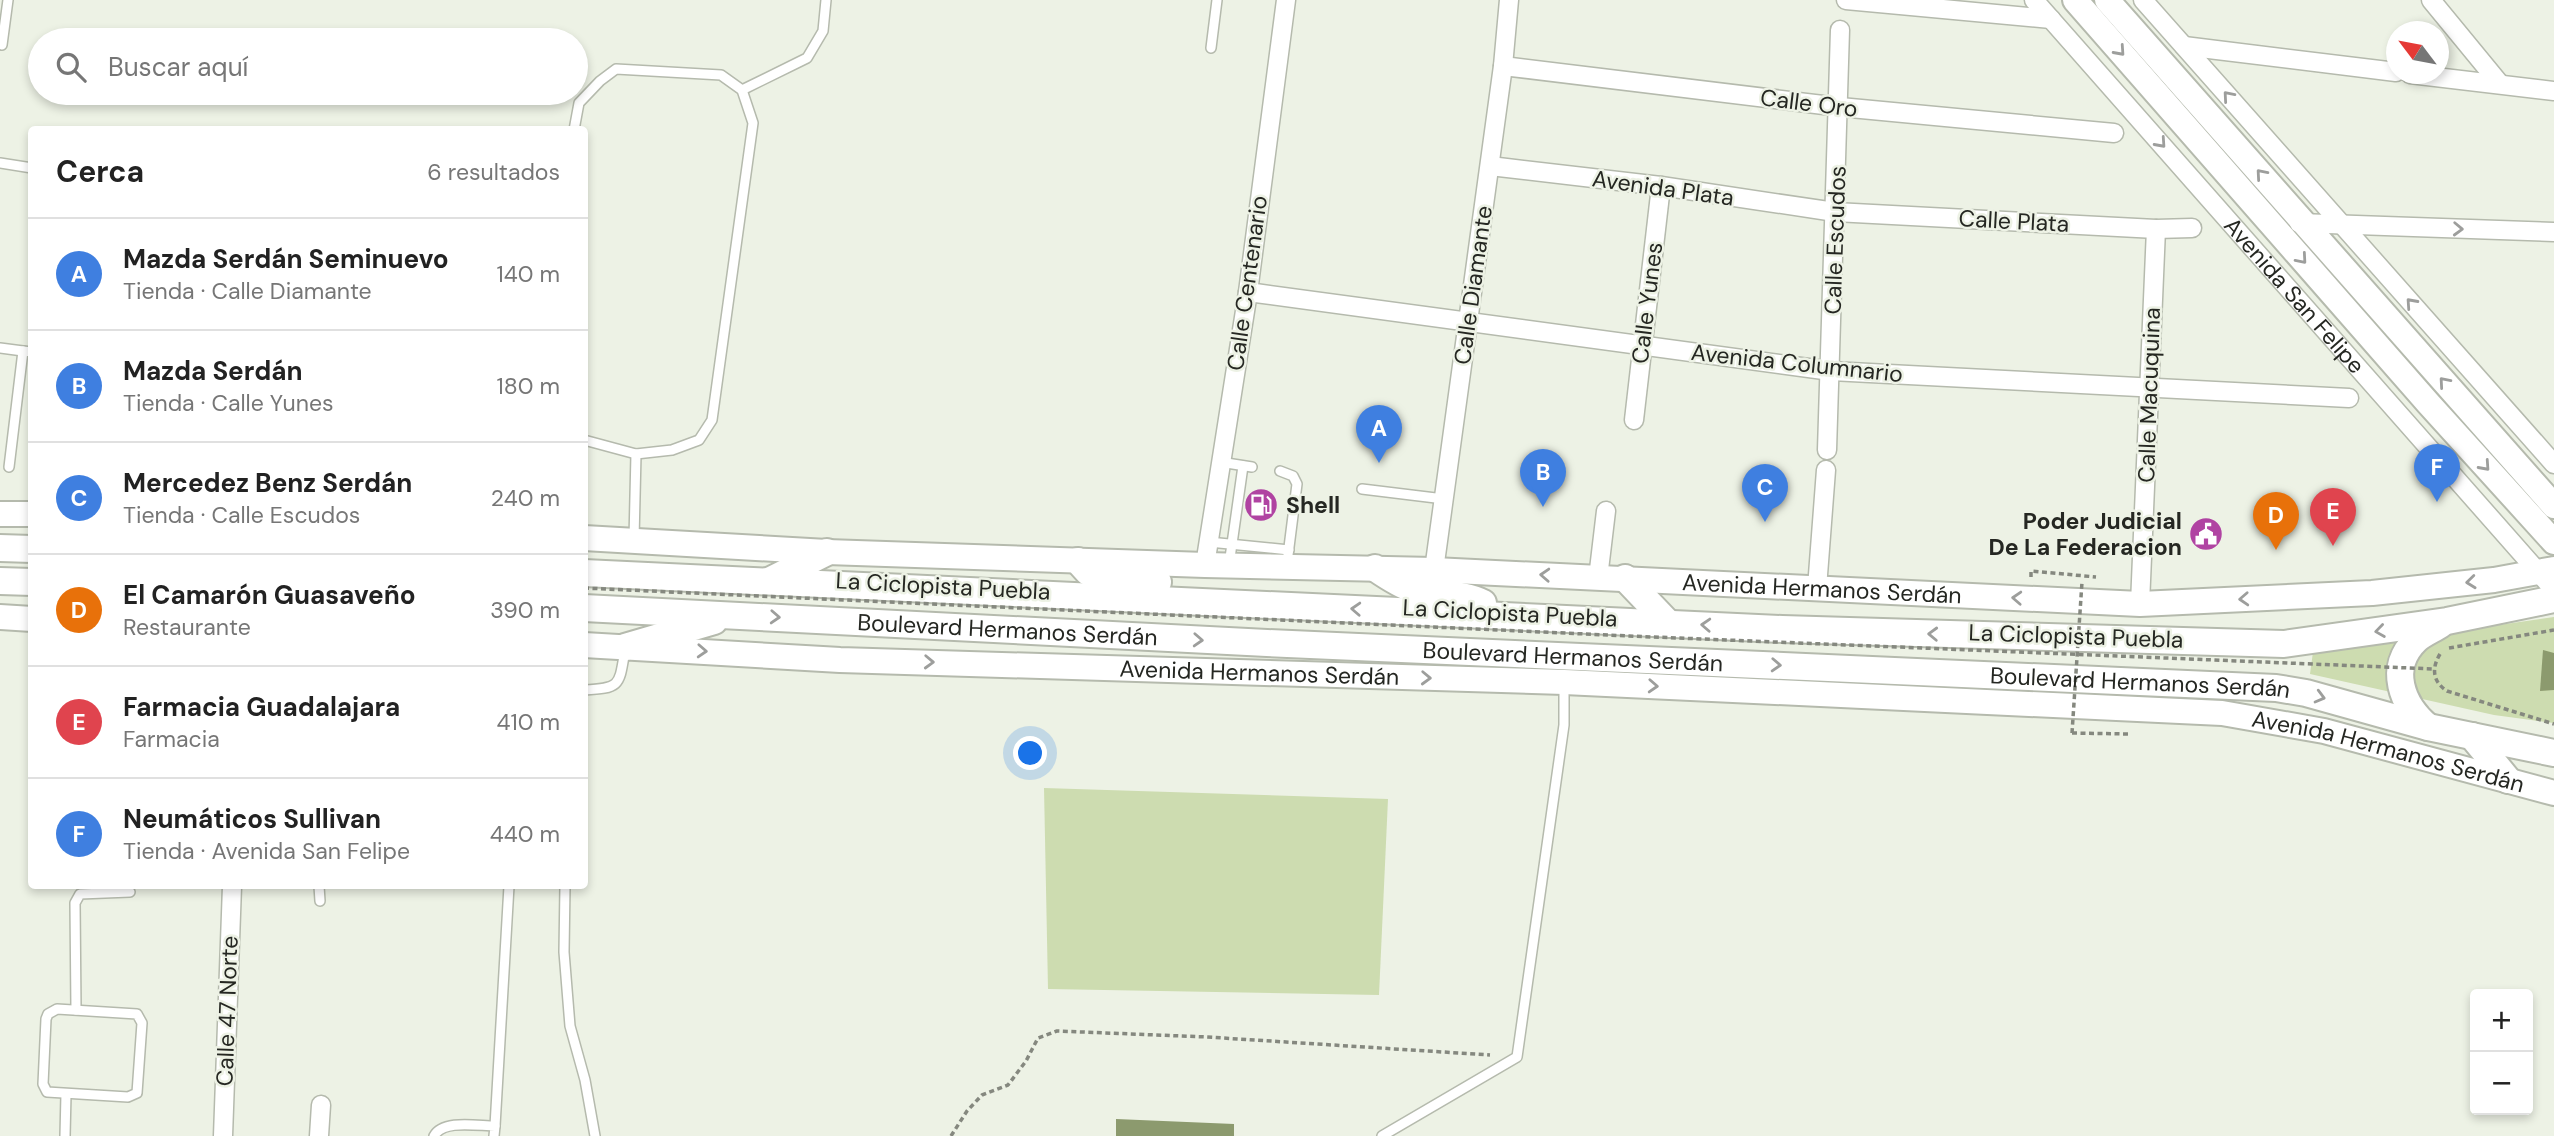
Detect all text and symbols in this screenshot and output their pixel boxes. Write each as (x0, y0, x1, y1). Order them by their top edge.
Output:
north arrow (2386, 21, 2449, 84)
search box (28, 28, 588, 105)
one-way arrow (2112, 43, 2124, 56)
icon: search (52, 48, 90, 86)
text: Buscar aquí (108, 50, 248, 84)
street label: Calle Oro (1759, 82, 1859, 124)
one-way arrow (2224, 91, 2236, 104)
one-way arrow (2153, 135, 2165, 148)
text: Cerca (56, 152, 144, 191)
text: 6 resultados (427, 157, 560, 187)
street label: Avenida Plata (1590, 163, 1736, 213)
street label: Calle Escudos (1817, 165, 1853, 315)
one-way arrow (2257, 169, 2269, 182)
street label: Calle Centenario (1220, 194, 1274, 372)
street label: Calle Plata (1958, 203, 2070, 239)
street label: Calle Diamante (1447, 204, 1499, 366)
street label: Avenida San Felipe (2218, 211, 2371, 380)
one-way arrow (2453, 221, 2464, 236)
street label: Calle Yunes (1625, 241, 1669, 365)
text: Mazda Serdán Seminuevo (123, 242, 449, 276)
one-way arrow (2294, 251, 2306, 264)
text: A (71, 259, 87, 289)
text: 140 m (497, 259, 560, 289)
text: Tienda · Calle Diamante (123, 276, 372, 306)
one-way arrow (2407, 299, 2419, 312)
street label: Calle Macuquina (2131, 307, 2167, 483)
street label: Avenida Columnario (1690, 337, 1904, 389)
text: Mazda Serdán (123, 354, 302, 388)
text: B (72, 371, 86, 401)
text: 180 m (496, 371, 560, 401)
one-way arrow (2440, 377, 2452, 390)
text: Tienda · Calle Yunes (123, 388, 334, 418)
pin: A (1356, 405, 1402, 463)
pin: F (2414, 444, 2460, 502)
pin: B (1520, 449, 1566, 507)
one-way arrow (2477, 458, 2490, 471)
pin: C (1742, 464, 1788, 522)
text: Mercedez Benz Serdán (123, 466, 412, 500)
text: C (71, 483, 87, 513)
text: 240 m (491, 483, 560, 513)
fuel station icon: Shell (1242, 486, 1280, 524)
pin: E (2310, 488, 2356, 546)
place label: Shell (1286, 490, 1340, 520)
pin: D (2253, 492, 2299, 550)
text: Tienda · Calle Escudos (123, 500, 360, 530)
place label: Poder Judicial De La Federacion (1988, 506, 2182, 562)
public building icon: Poder Judicial De La Federacion (2187, 515, 2225, 553)
street label: La Ciclopista Puebla (835, 565, 1051, 607)
street label: Avenida Hermanos Serdán (1681, 567, 1962, 610)
one-way arrow (1539, 568, 1550, 583)
one-way arrow (2465, 575, 2476, 590)
text: El Camarón Guasaveño (123, 578, 416, 612)
one-way arrow (2011, 590, 2022, 605)
one-way arrow (2238, 591, 2249, 606)
street label: La Ciclopista Puebla (1402, 592, 1618, 634)
text: D (71, 595, 87, 625)
text: 390 m (490, 595, 560, 625)
one-way arrow (1350, 601, 1361, 616)
street label: Boulevard Hermanos Serdán (857, 607, 1158, 652)
one-way arrow (770, 610, 781, 625)
text: Restaurante (123, 612, 251, 642)
street label: La Ciclopista Puebla (1968, 617, 2184, 655)
one-way arrow (1700, 618, 1711, 633)
one-way arrow (2374, 623, 2386, 638)
one-way arrow (1927, 626, 1938, 641)
one-way arrow (1193, 632, 1204, 647)
street label: Boulevard Hermanos Serdán (1422, 635, 1724, 678)
one-way arrow (696, 644, 707, 659)
street label: Avenida Hermanos Serdán (1119, 653, 1400, 692)
one-way arrow (924, 655, 935, 670)
one-way arrow (1770, 657, 1781, 672)
street label: Boulevard Hermanos Serdán (1989, 660, 2293, 705)
one-way arrow (1421, 670, 1431, 686)
one-way arrow (1648, 679, 1659, 694)
one-way arrow (2314, 689, 2326, 703)
text: Farmacia Guadalajara (123, 690, 400, 724)
street label: Avenida Hermanos Serdán (2249, 704, 2528, 799)
text: E (72, 707, 86, 737)
text: 410 m (497, 707, 560, 737)
text: Farmacia (123, 724, 220, 754)
your location (1013, 736, 1047, 770)
text: Neumáticos Sullivan (123, 802, 381, 836)
text: F (73, 819, 85, 849)
text: 440 m (490, 819, 560, 849)
text: Tienda · Avenida San Felipe (123, 836, 410, 866)
street label: Calle 47 Norte (209, 935, 245, 1087)
map controls (2470, 989, 2533, 1115)
button: + (2470, 989, 2533, 1052)
button: − (2470, 1052, 2533, 1115)

